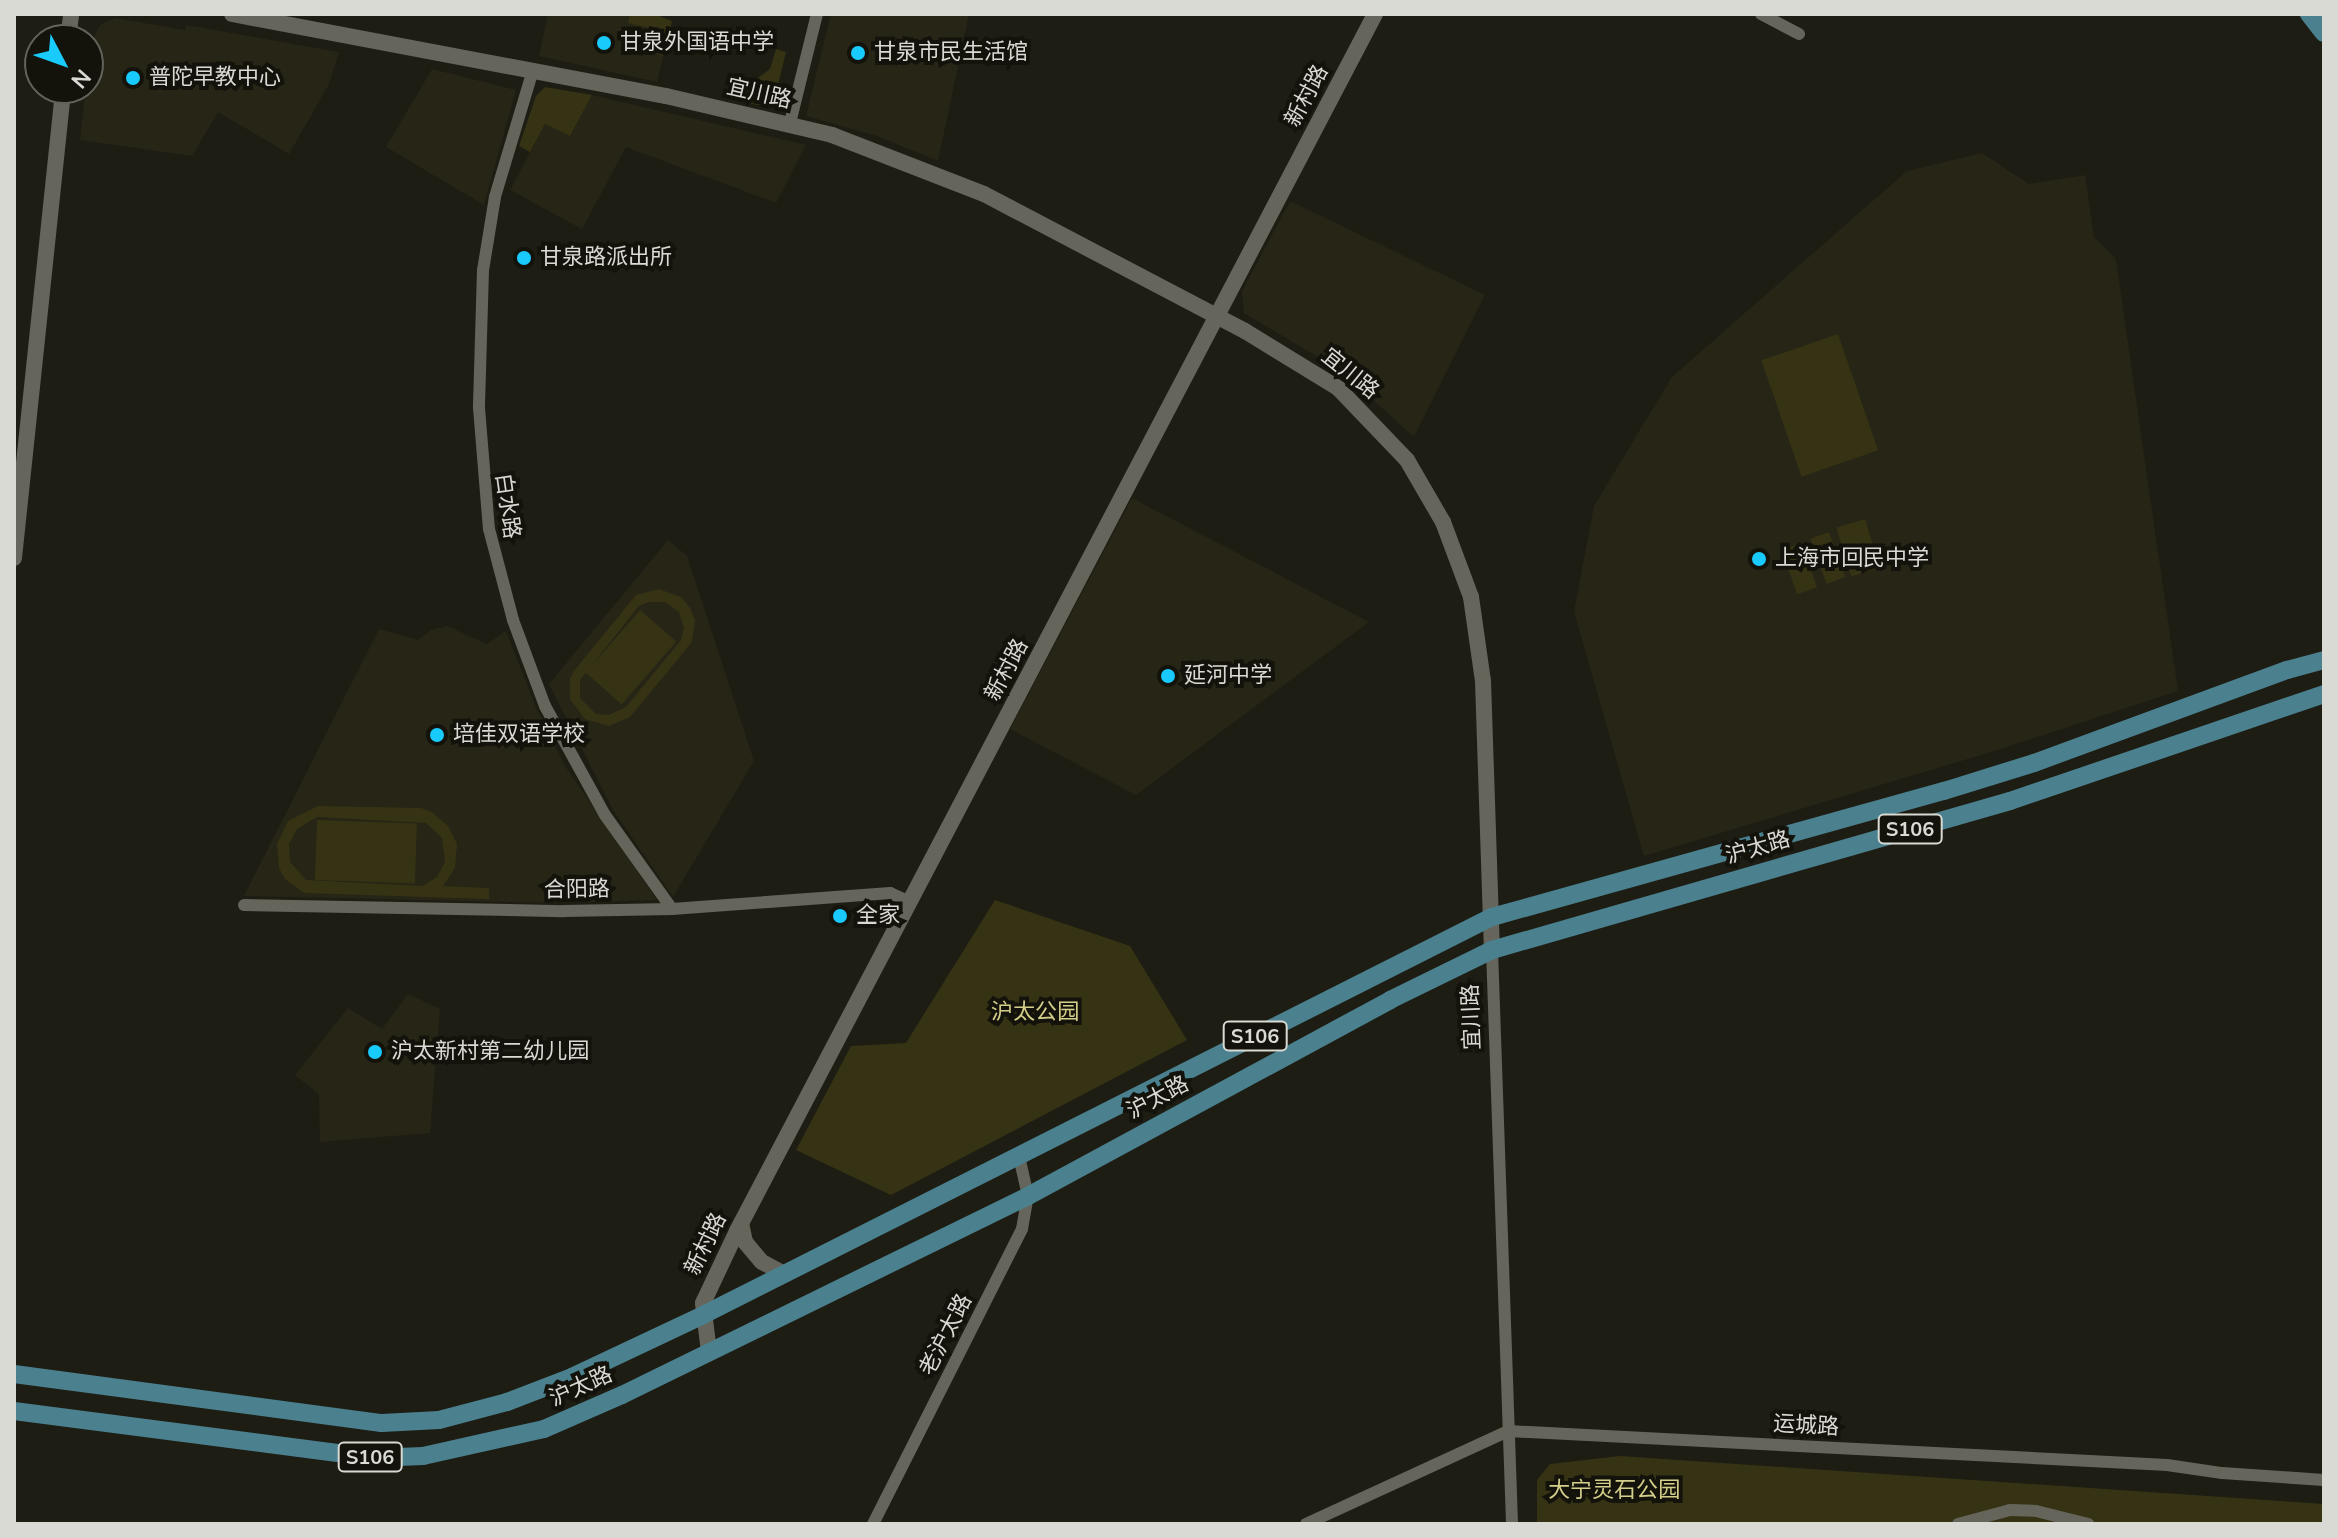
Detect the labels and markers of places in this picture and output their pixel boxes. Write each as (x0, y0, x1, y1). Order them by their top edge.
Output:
place label: 甘泉外国语中学 (620, 30, 774, 56)
marker: 甘泉外国语中学 (595, 34, 613, 52)
place label: 甘泉市民生活馆 (874, 40, 1028, 66)
marker: 甘泉市民生活馆 (849, 44, 867, 62)
place label: 普陀早教中心 (149, 65, 281, 91)
marker: 普陀早教中心 (124, 69, 142, 87)
place label: 甘泉路派出所 (540, 245, 672, 271)
marker: 甘泉路派出所 (515, 249, 533, 267)
place label: 上海市回民中学 (1775, 546, 1929, 572)
marker: 上海市回民中学 (1750, 550, 1768, 568)
place label: 延河中学 (1184, 663, 1272, 689)
marker: 延河中学 (1159, 667, 1177, 685)
place label: 培佳双语学校 (453, 722, 585, 748)
marker: 培佳双语学校 (428, 726, 446, 744)
place label: 全家 (856, 903, 900, 929)
marker: 全家 (831, 907, 849, 925)
place label: 沪太新村第二幼儿园 (391, 1039, 589, 1065)
marker: 沪太新村第二幼儿园 (366, 1043, 384, 1061)

